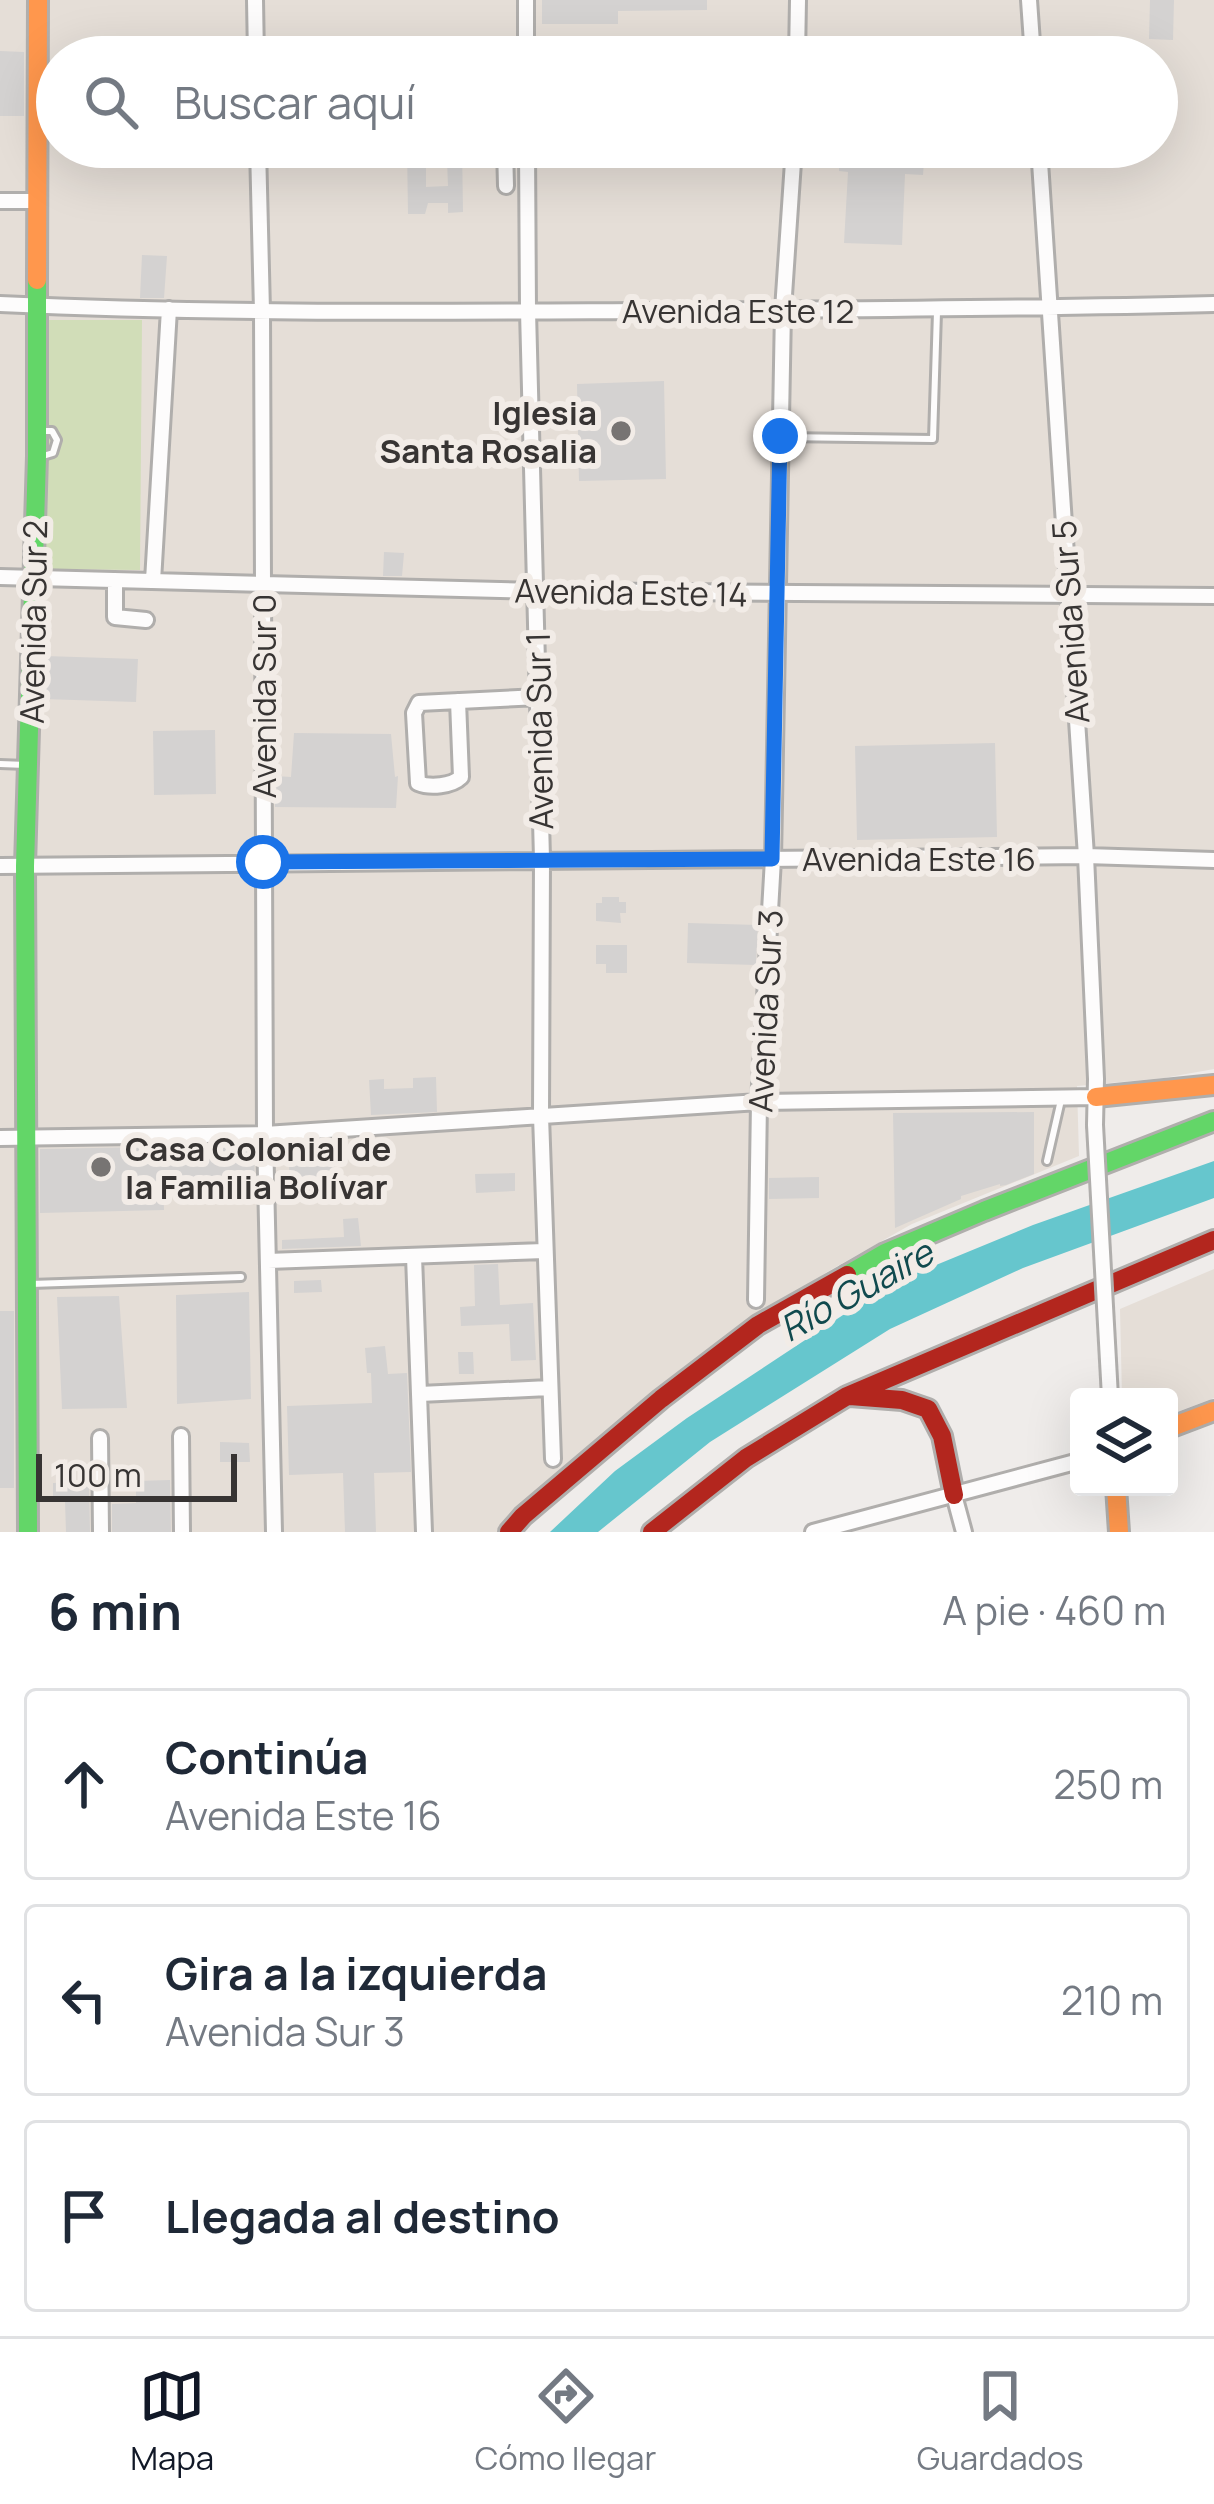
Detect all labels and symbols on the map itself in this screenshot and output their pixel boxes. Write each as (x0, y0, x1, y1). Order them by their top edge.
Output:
street label: Avenida Este 12 (622, 288, 854, 333)
place label: Iglesia Santa Rosalia (380, 390, 597, 473)
route end (753, 409, 807, 463)
marker: Iglesia Santa Rosalia (608, 418, 634, 444)
street label: Avenida Sur 5 (1040, 519, 1100, 725)
street label: Avenida Sur 2 (9, 520, 57, 724)
street label: Avenida Este 14 (514, 567, 748, 617)
street label: Avenida Sur 0 (241, 594, 286, 798)
street label: Avenida Sur 1 (515, 632, 563, 830)
route start (236, 835, 290, 889)
street label: Avenida Este 16 (802, 836, 1036, 881)
street label: Avenida Sur 3 (737, 908, 793, 1114)
place label: Casa Colonial de la Familia Bolívar (125, 1126, 391, 1209)
marker: Casa Colonial de la Familia Bolívar (88, 1154, 114, 1180)
water label: Río Guaire (770, 1227, 943, 1352)
scale bar (36, 1448, 237, 1501)

